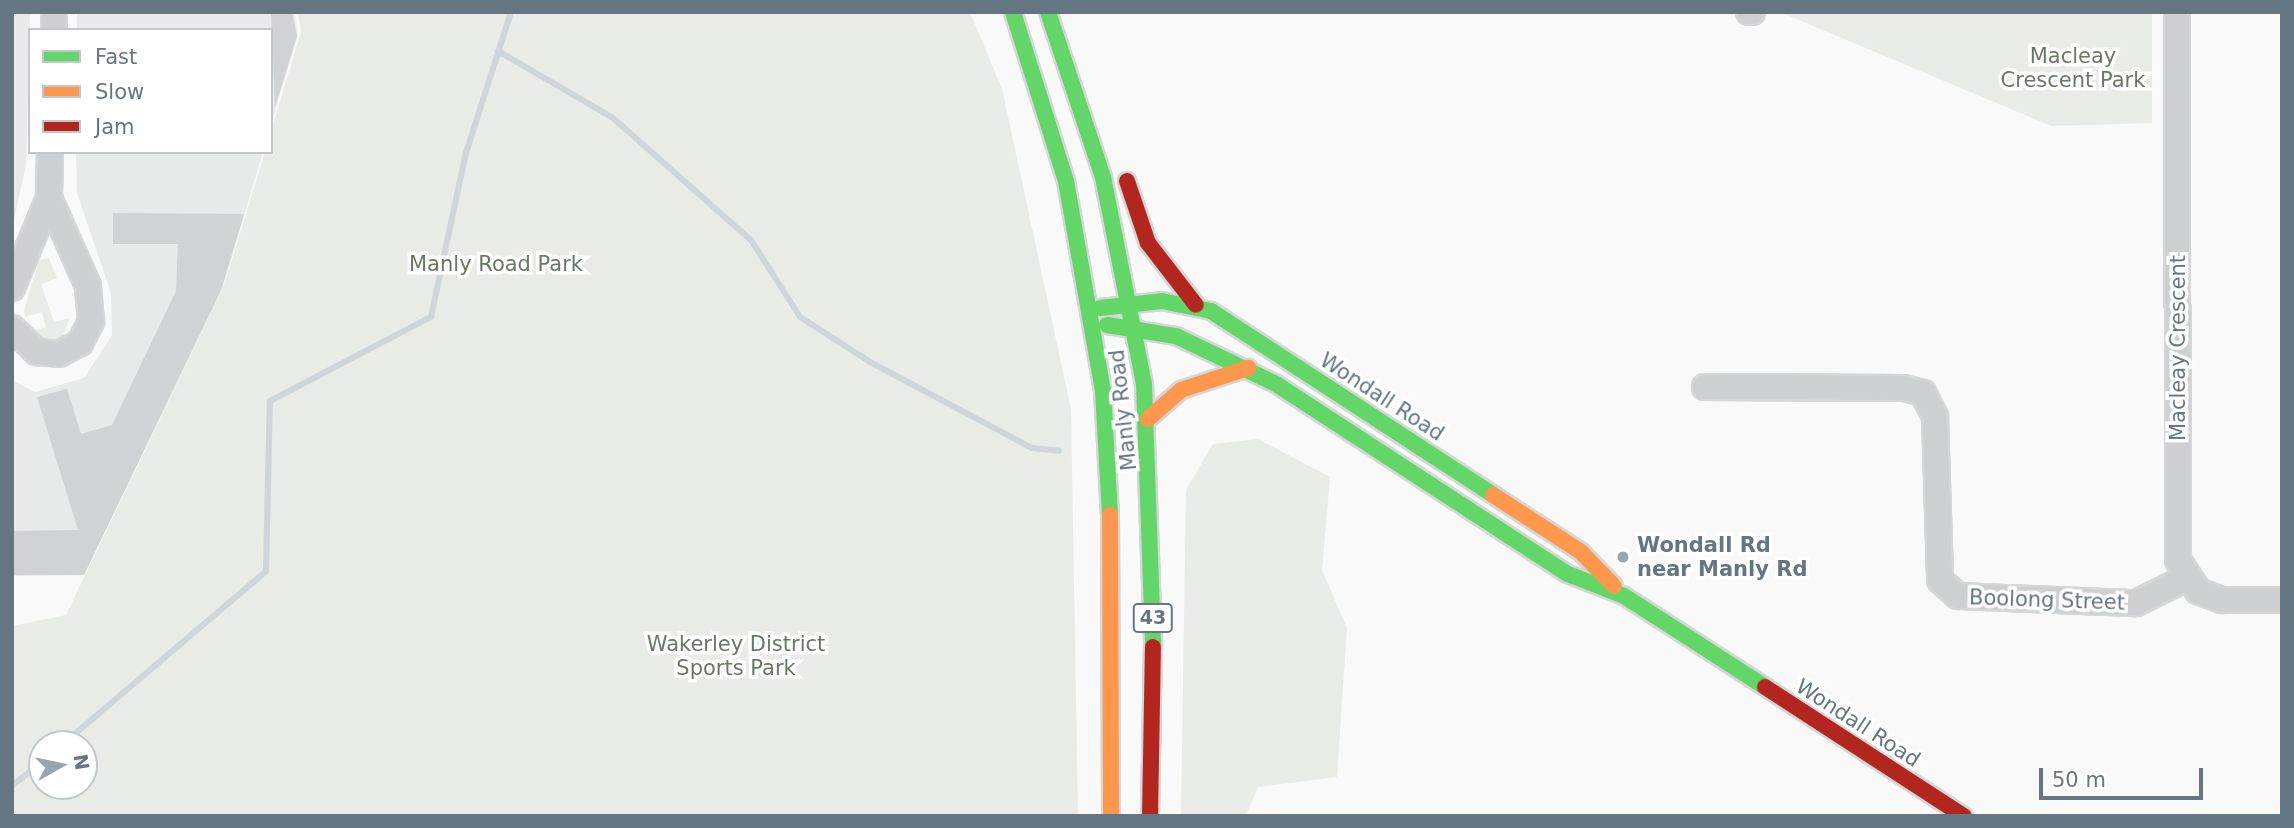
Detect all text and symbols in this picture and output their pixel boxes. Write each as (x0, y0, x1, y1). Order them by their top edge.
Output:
legend (28, 28, 273, 154)
park label: Macleay Crescent Park (2001, 43, 2145, 93)
text: Fast (95, 45, 137, 69)
text: Slow (95, 80, 144, 104)
text: Jam (95, 115, 135, 139)
park label: Manly Road Park (409, 251, 583, 277)
street label: Macleay Crescent (2165, 255, 2191, 441)
street label: Manly Road (1104, 348, 1142, 472)
street label: Wondall Road (1315, 348, 1449, 446)
place label: Wondall Rd near Manly Rd (1637, 532, 1807, 582)
marker: Wondall Rd near Manly Rd (1615, 549, 1631, 565)
street label: Boolong Street (1969, 585, 2125, 615)
road number: 43 (1132, 603, 1174, 634)
park label: Wakerley District Sports Park (647, 631, 825, 681)
street label: Wondall Road (1791, 674, 1925, 772)
north arrow (28, 730, 98, 800)
text: N (70, 752, 94, 772)
scale bar (2042, 754, 2206, 798)
text: 50 m (2052, 768, 2106, 792)

